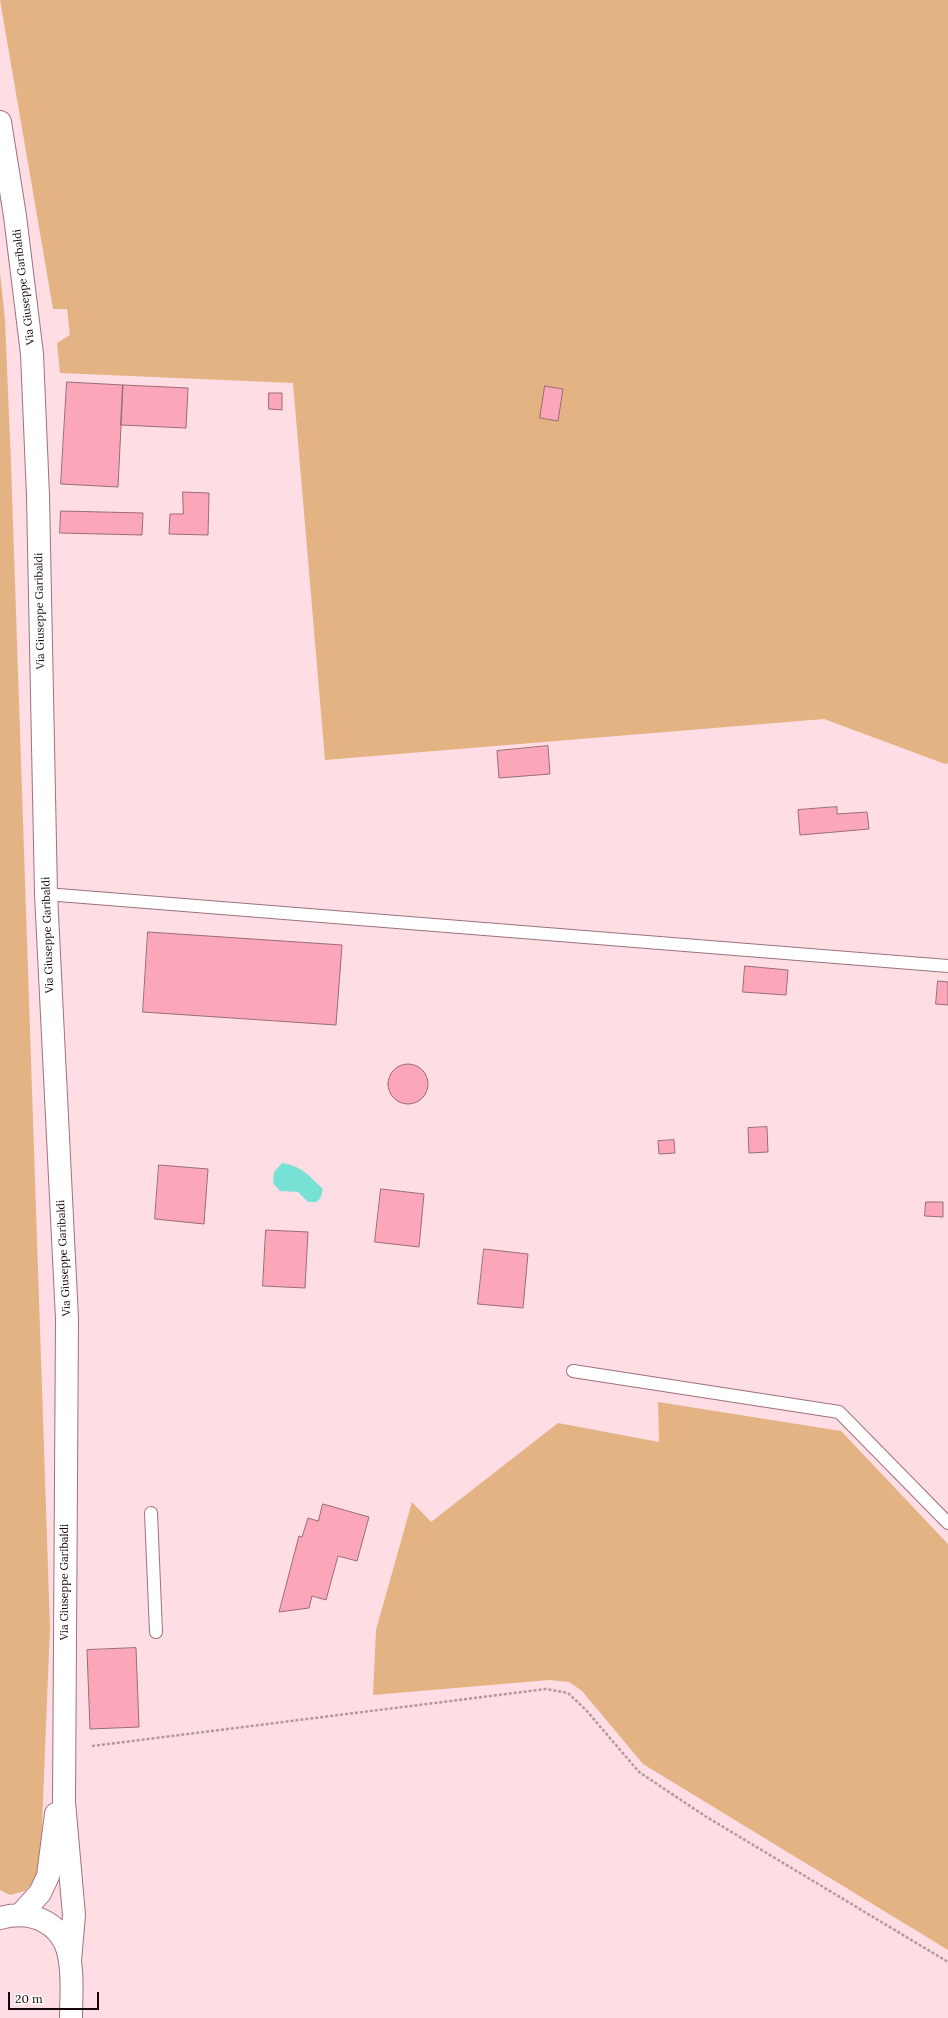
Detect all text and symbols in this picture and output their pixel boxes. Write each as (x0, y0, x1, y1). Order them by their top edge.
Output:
street label: Via Giuseppe Garibaldi (10, 228, 38, 346)
street label: Via Giuseppe Garibaldi (32, 553, 48, 669)
street label: Via Giuseppe Garibaldi (39, 877, 57, 993)
street label: Via Giuseppe Garibaldi (54, 1200, 74, 1316)
street label: Via Giuseppe Garibaldi (58, 1524, 72, 1640)
scale bar (10, 1984, 101, 2010)
text: 20 m (15, 1991, 43, 2006)

